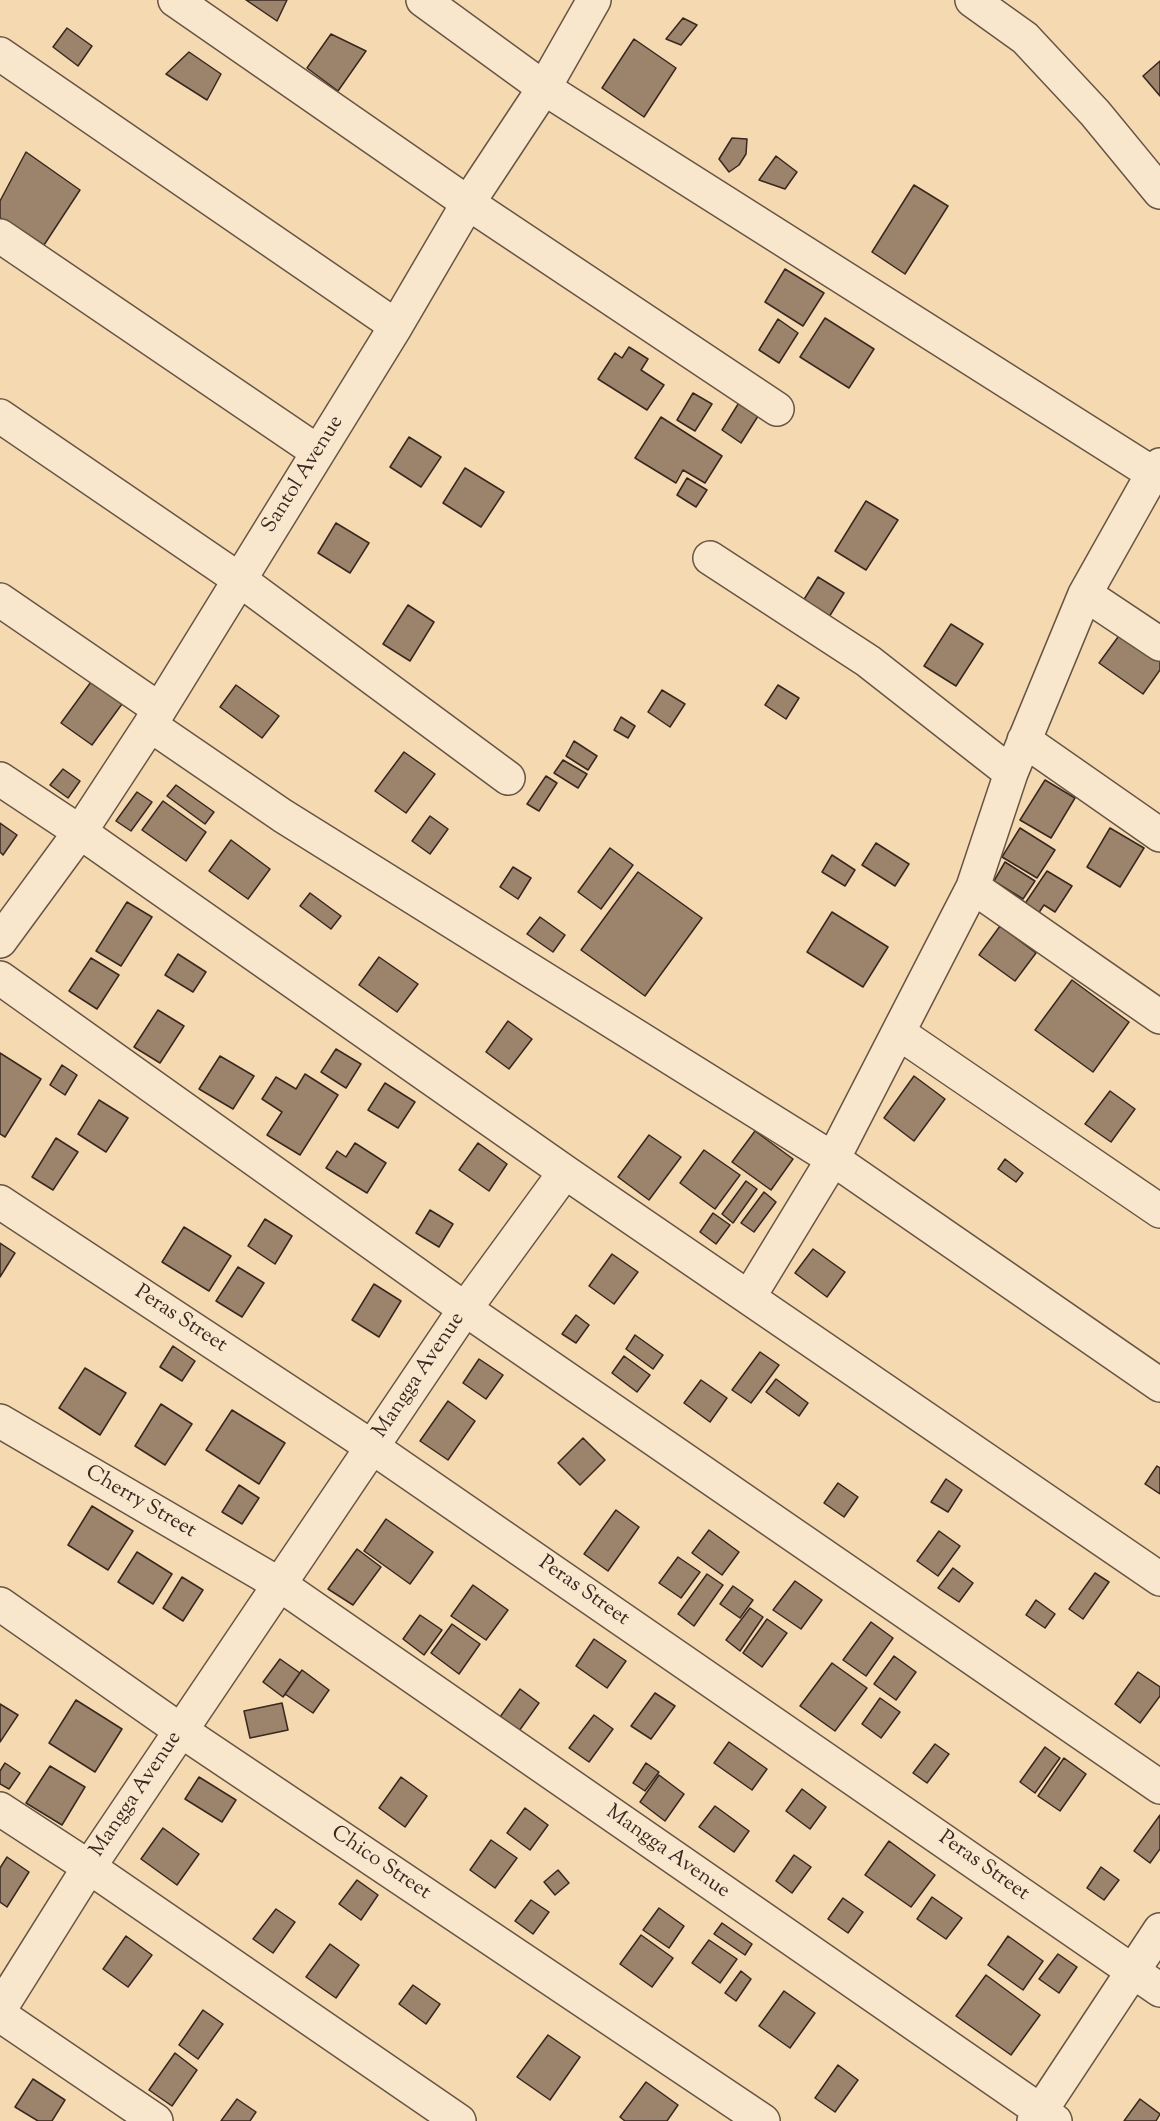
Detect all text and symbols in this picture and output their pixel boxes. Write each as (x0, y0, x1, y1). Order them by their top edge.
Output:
street label: Santol Avenue (258, 412, 350, 538)
street label: Peras Street (129, 1281, 231, 1359)
street label: Mangga Avenue (369, 1308, 471, 1444)
street label: Cherry Street (80, 1461, 200, 1545)
street label: Peras Street (533, 1551, 633, 1633)
street label: Mangga Avenue (86, 1727, 188, 1863)
street label: Mangga Avenue (600, 1801, 734, 1905)
street label: Chico Street (325, 1821, 435, 1907)
street label: Peras Street (933, 1826, 1033, 1908)

